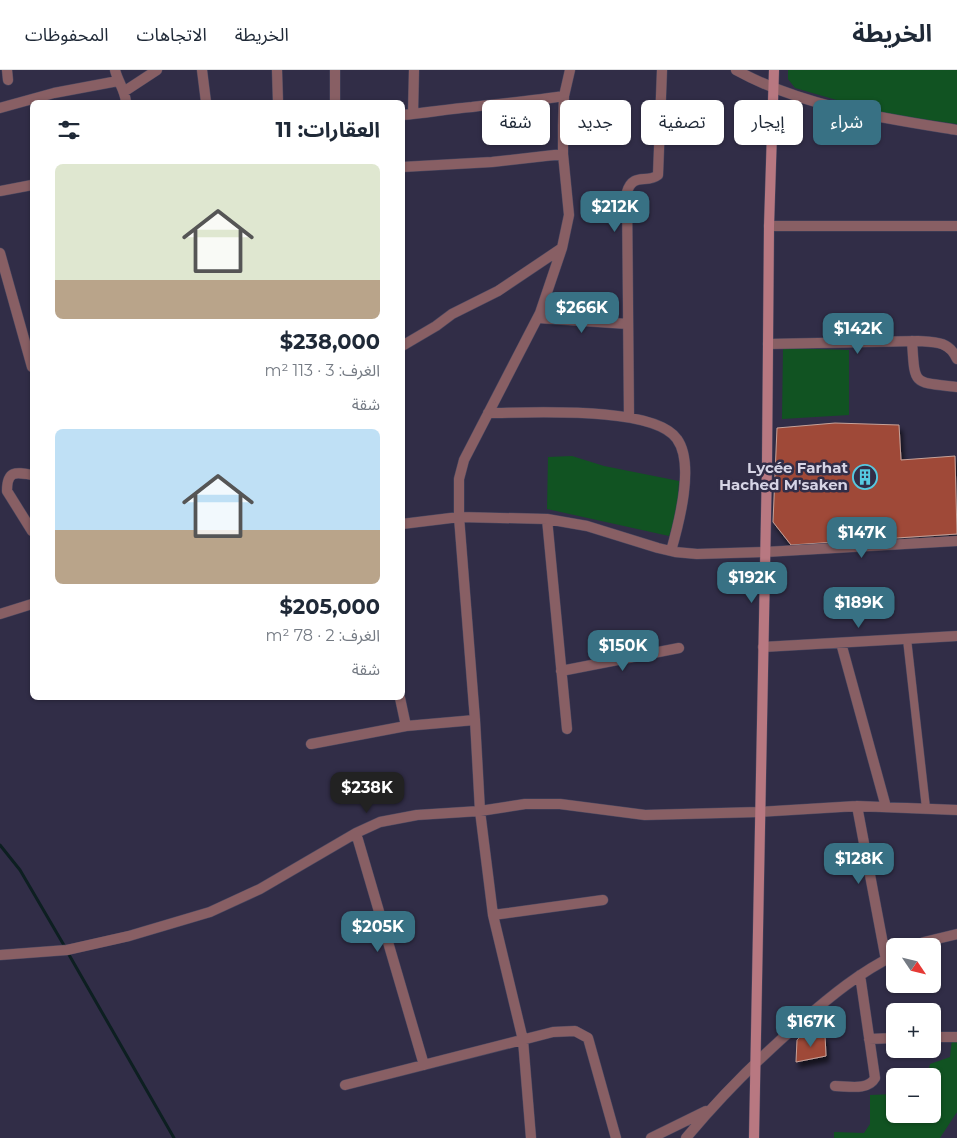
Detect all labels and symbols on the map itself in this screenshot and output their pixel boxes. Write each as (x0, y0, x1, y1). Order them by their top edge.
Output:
pin: $212K (580, 190, 650, 233)
pin: $266K (547, 292, 617, 334)
pin: $142K (823, 312, 893, 355)
place label: Lycée Farhat Hached M'saken (719, 458, 848, 494)
building icon: Lycée Farhat Hached M'saken (852, 464, 878, 490)
pin: $147K (827, 516, 897, 559)
pin: $192K (717, 562, 787, 604)
pin: $189K (824, 586, 894, 629)
pin: $150K (588, 630, 658, 672)
pin: $238K (332, 772, 402, 814)
pin: $128K (824, 842, 894, 885)
pin: $205K (343, 910, 413, 953)
north arrow (886, 938, 941, 992)
pin: $167K (776, 1006, 846, 1048)

